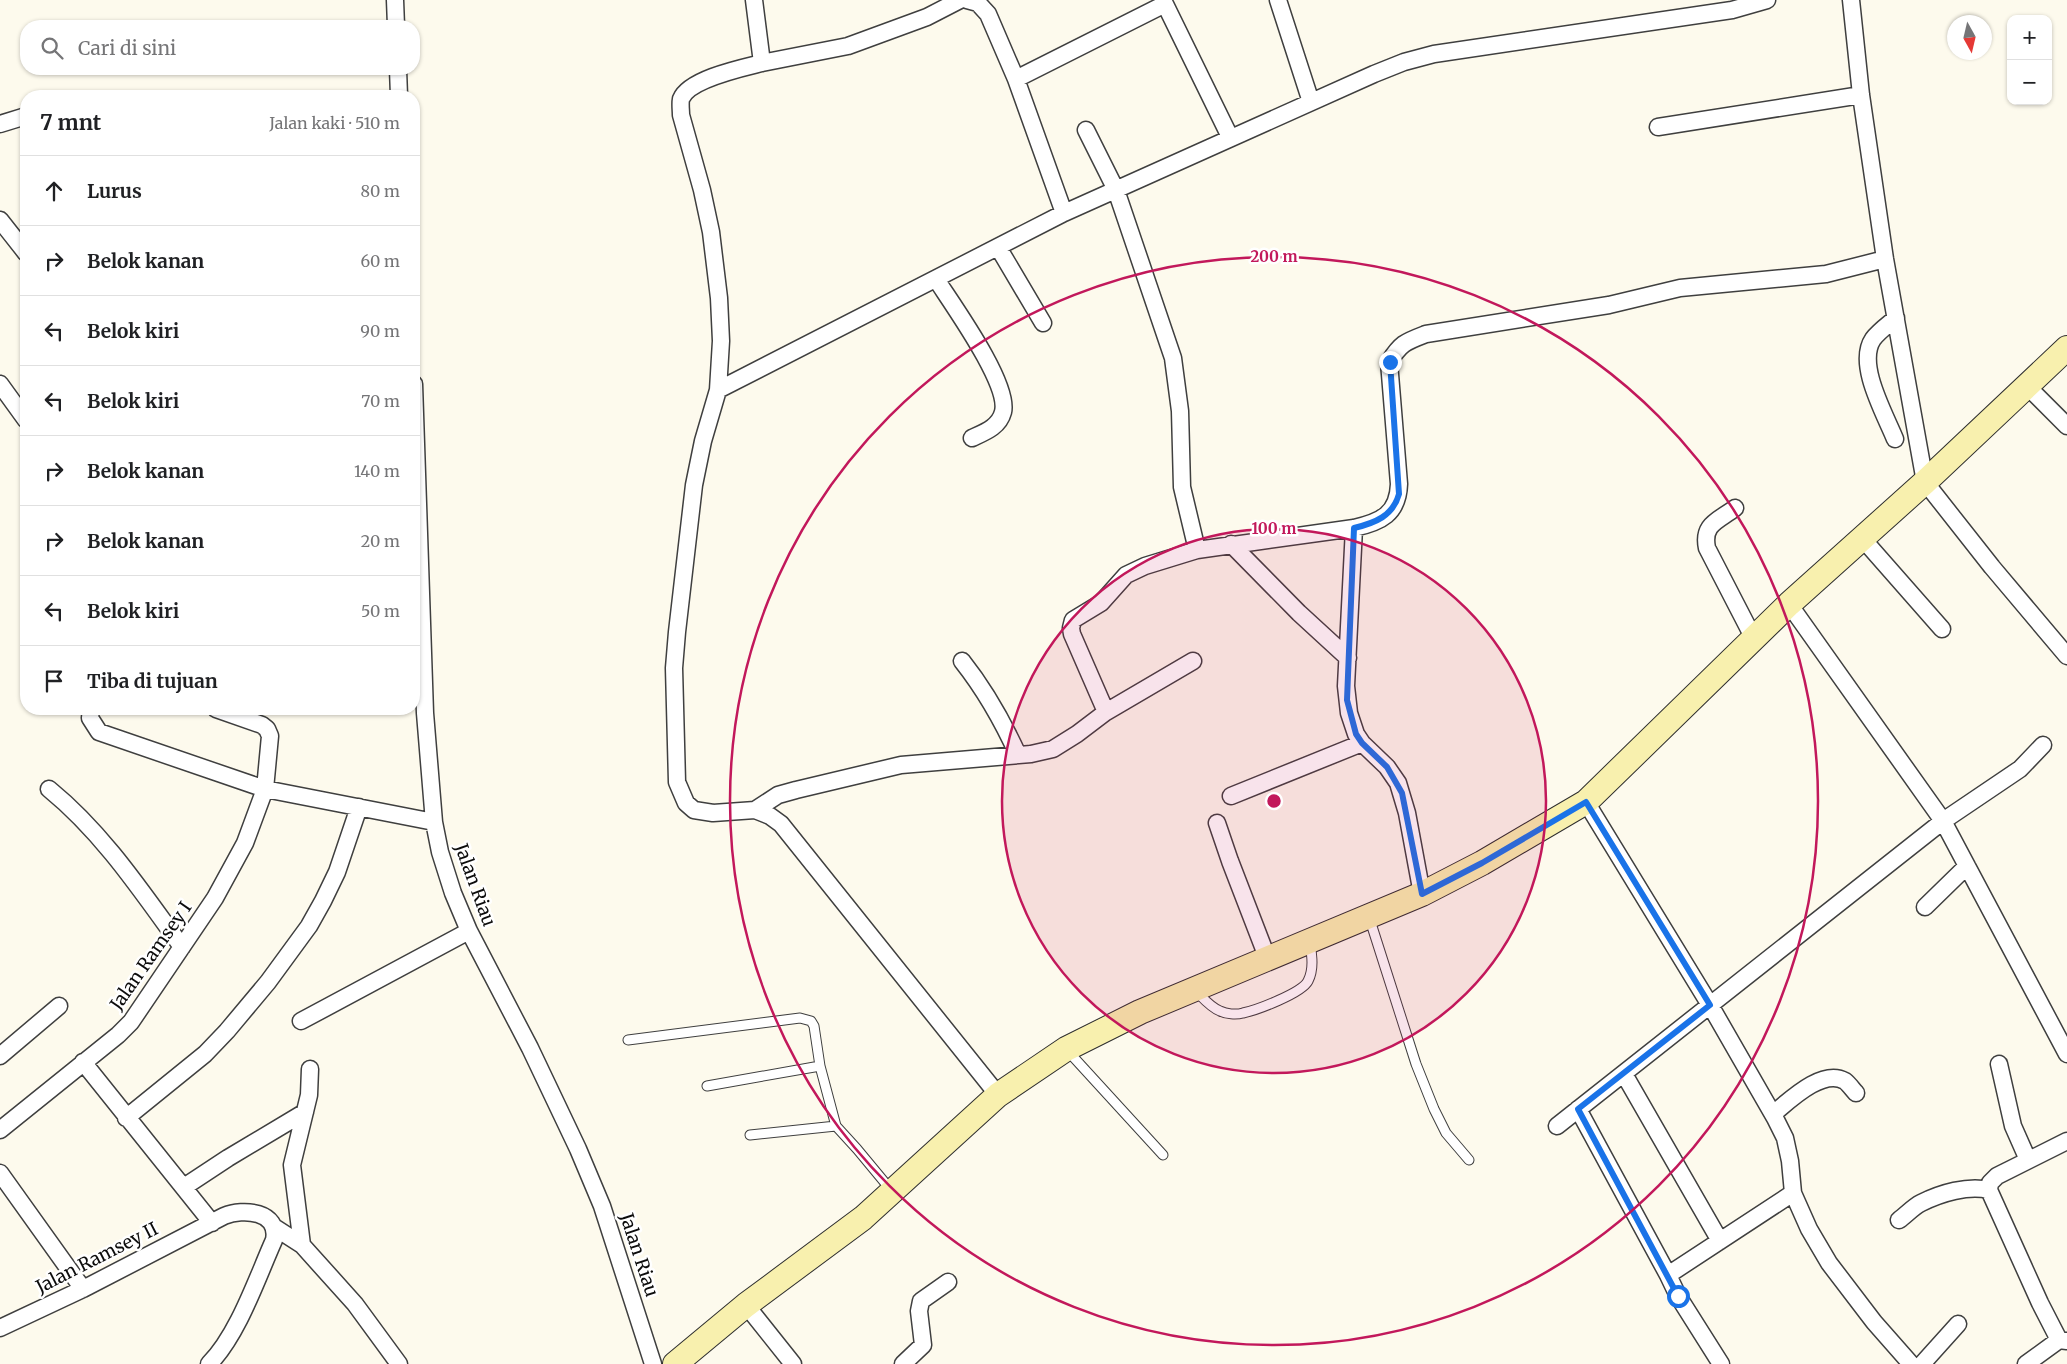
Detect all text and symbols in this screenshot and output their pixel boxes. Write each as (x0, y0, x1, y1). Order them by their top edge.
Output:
north arrow (1947, 15, 1992, 60)
map controls (2007, 15, 2052, 105)
button: + (2007, 15, 2052, 60)
search box (20, 20, 420, 75)
icon: search (38, 34, 66, 62)
text: Cari di sini (78, 36, 176, 60)
button: − (2007, 60, 2052, 105)
text: 7 mnt (40, 109, 101, 136)
text: Jalan kaki · 510 m (269, 113, 400, 133)
icon: ahead (40, 177, 68, 205)
text: Lurus (87, 179, 142, 203)
text: 80 m (361, 181, 400, 201)
icon: right (40, 247, 68, 275)
text: 200 m (1250, 247, 1298, 266)
text: Belok kanan (87, 249, 204, 273)
text: 60 m (360, 251, 400, 271)
icon: left (40, 317, 68, 345)
text: Belok kiri (87, 319, 179, 343)
text: 90 m (360, 321, 400, 341)
route end (1379, 351, 1402, 374)
icon: left (40, 387, 68, 415)
text: Belok kiri (87, 389, 179, 413)
text: 70 m (361, 391, 400, 411)
icon: right (40, 457, 68, 485)
text: Belok kanan (87, 459, 204, 483)
text: 140 m (354, 461, 400, 481)
text: 100 m (1252, 519, 1296, 538)
icon: right (40, 527, 68, 555)
text: Belok kanan (87, 529, 204, 553)
text: 20 m (361, 531, 400, 551)
icon: left (40, 597, 68, 625)
text: Belok kiri (87, 599, 179, 623)
text: 50 m (361, 601, 400, 621)
icon: arrive (40, 667, 68, 695)
text: Tiba di tujuan (87, 669, 218, 693)
centre of rings (1265, 792, 1283, 810)
street label: Jalan Riau (450, 839, 501, 929)
street label: Jalan Ramsey I (104, 897, 196, 1015)
street label: Jalan Riau (615, 1209, 664, 1300)
street label: Jalan Ramsey II (31, 1217, 162, 1299)
route start (1667, 1285, 1690, 1308)

